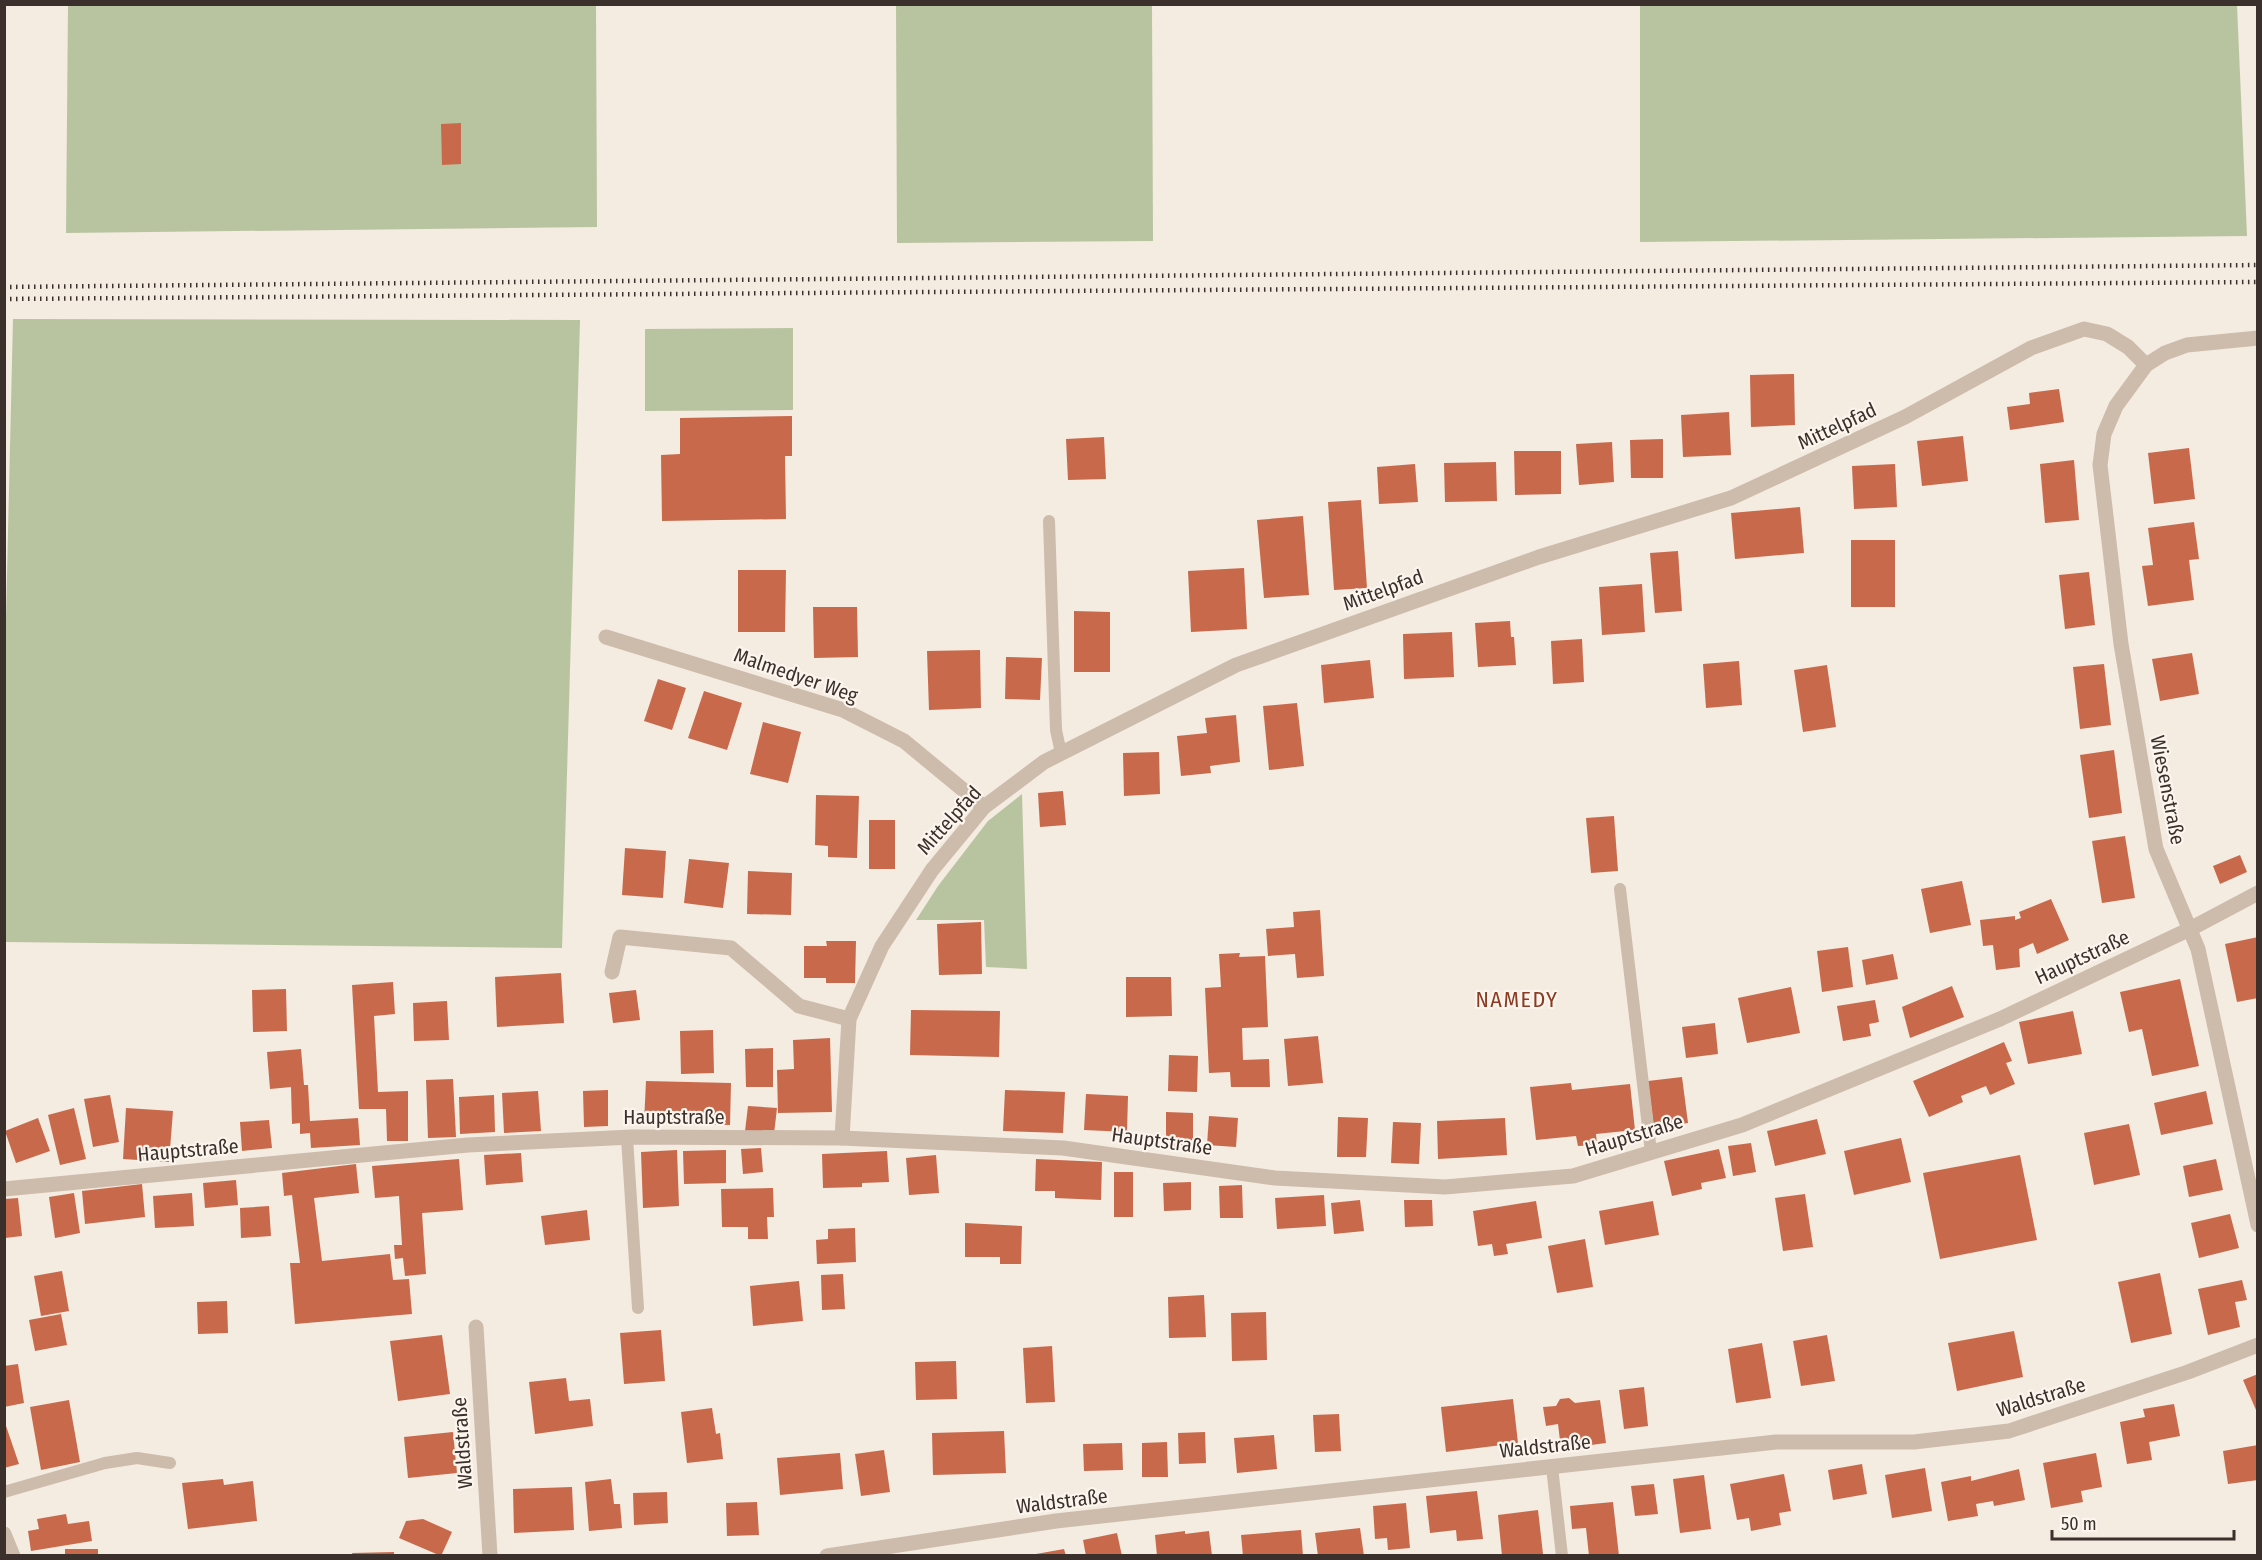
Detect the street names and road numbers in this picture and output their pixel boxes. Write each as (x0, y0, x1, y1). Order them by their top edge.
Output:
street label: Mittelpfad (1794, 397, 1880, 455)
street label: Mittelpfad (1339, 564, 1427, 616)
street label: Malmedyer Weg (731, 643, 862, 708)
street label: Wiesenstraße (2146, 733, 2190, 847)
street label: Mittelpfad (912, 781, 986, 859)
street label: Hauptstraße (2031, 925, 2133, 989)
street label: Hauptstraße (623, 1105, 725, 1129)
street label: Hauptstraße (1582, 1109, 1686, 1161)
street label: Hauptstraße (1110, 1122, 1214, 1160)
street label: Hauptstraße (136, 1134, 240, 1166)
street label: Waldstraße (1994, 1372, 2088, 1422)
street label: Waldstraße (447, 1396, 477, 1490)
street label: Waldstraße (1498, 1429, 1592, 1463)
street label: Waldstraße (1015, 1484, 1109, 1518)

